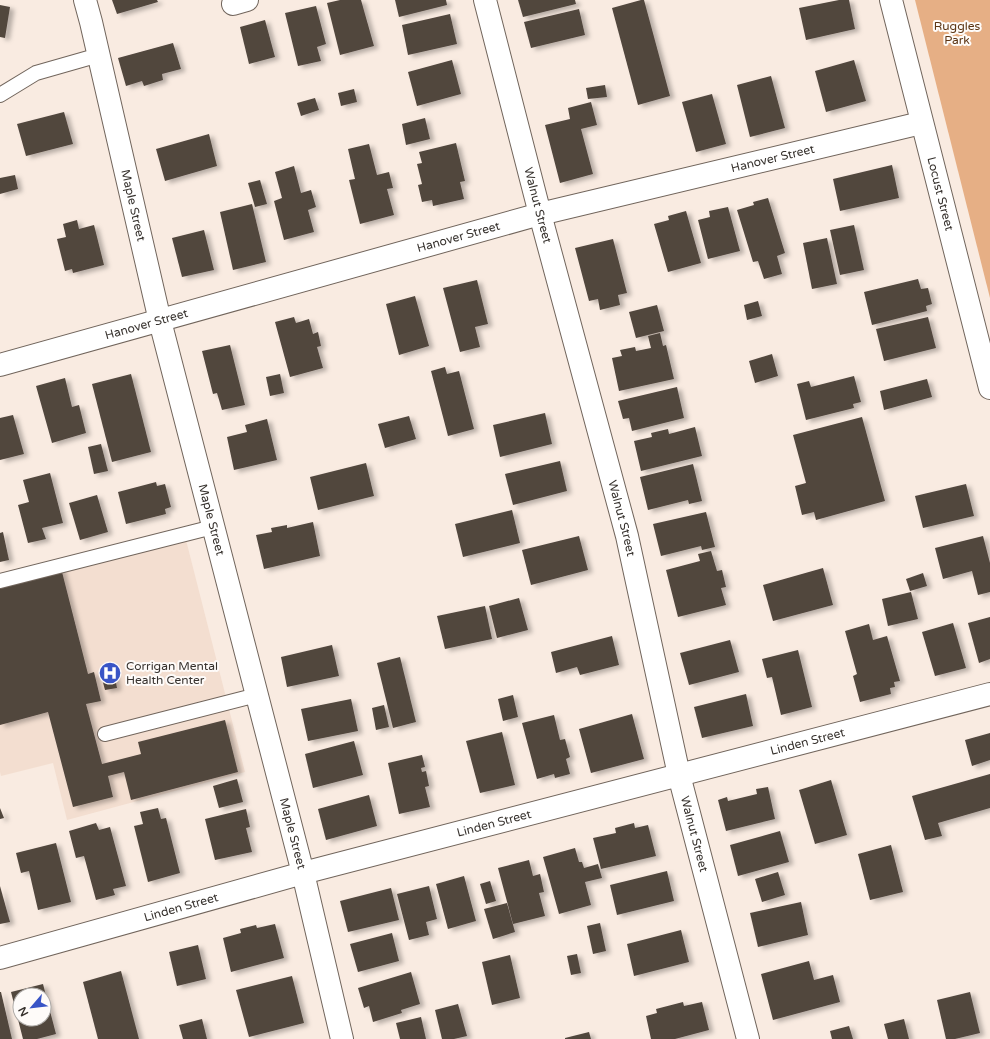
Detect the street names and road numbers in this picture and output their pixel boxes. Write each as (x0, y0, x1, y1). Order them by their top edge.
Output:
street label: Hanover Street (730, 142, 816, 175)
street label: Locust Street (924, 155, 957, 233)
street label: Walnut Street (521, 166, 555, 245)
street label: Maple Street (118, 168, 148, 243)
street label: Hanover Street (415, 218, 502, 255)
street label: Hanover Street (103, 306, 190, 342)
street label: Walnut Street (605, 479, 638, 558)
street label: Maple Street (196, 483, 228, 557)
street label: Linden Street (769, 725, 847, 758)
street label: Walnut Street (678, 794, 711, 874)
street label: Maple Street (277, 796, 309, 871)
street label: Linden Street (455, 807, 533, 840)
street label: Linden Street (142, 890, 220, 924)

